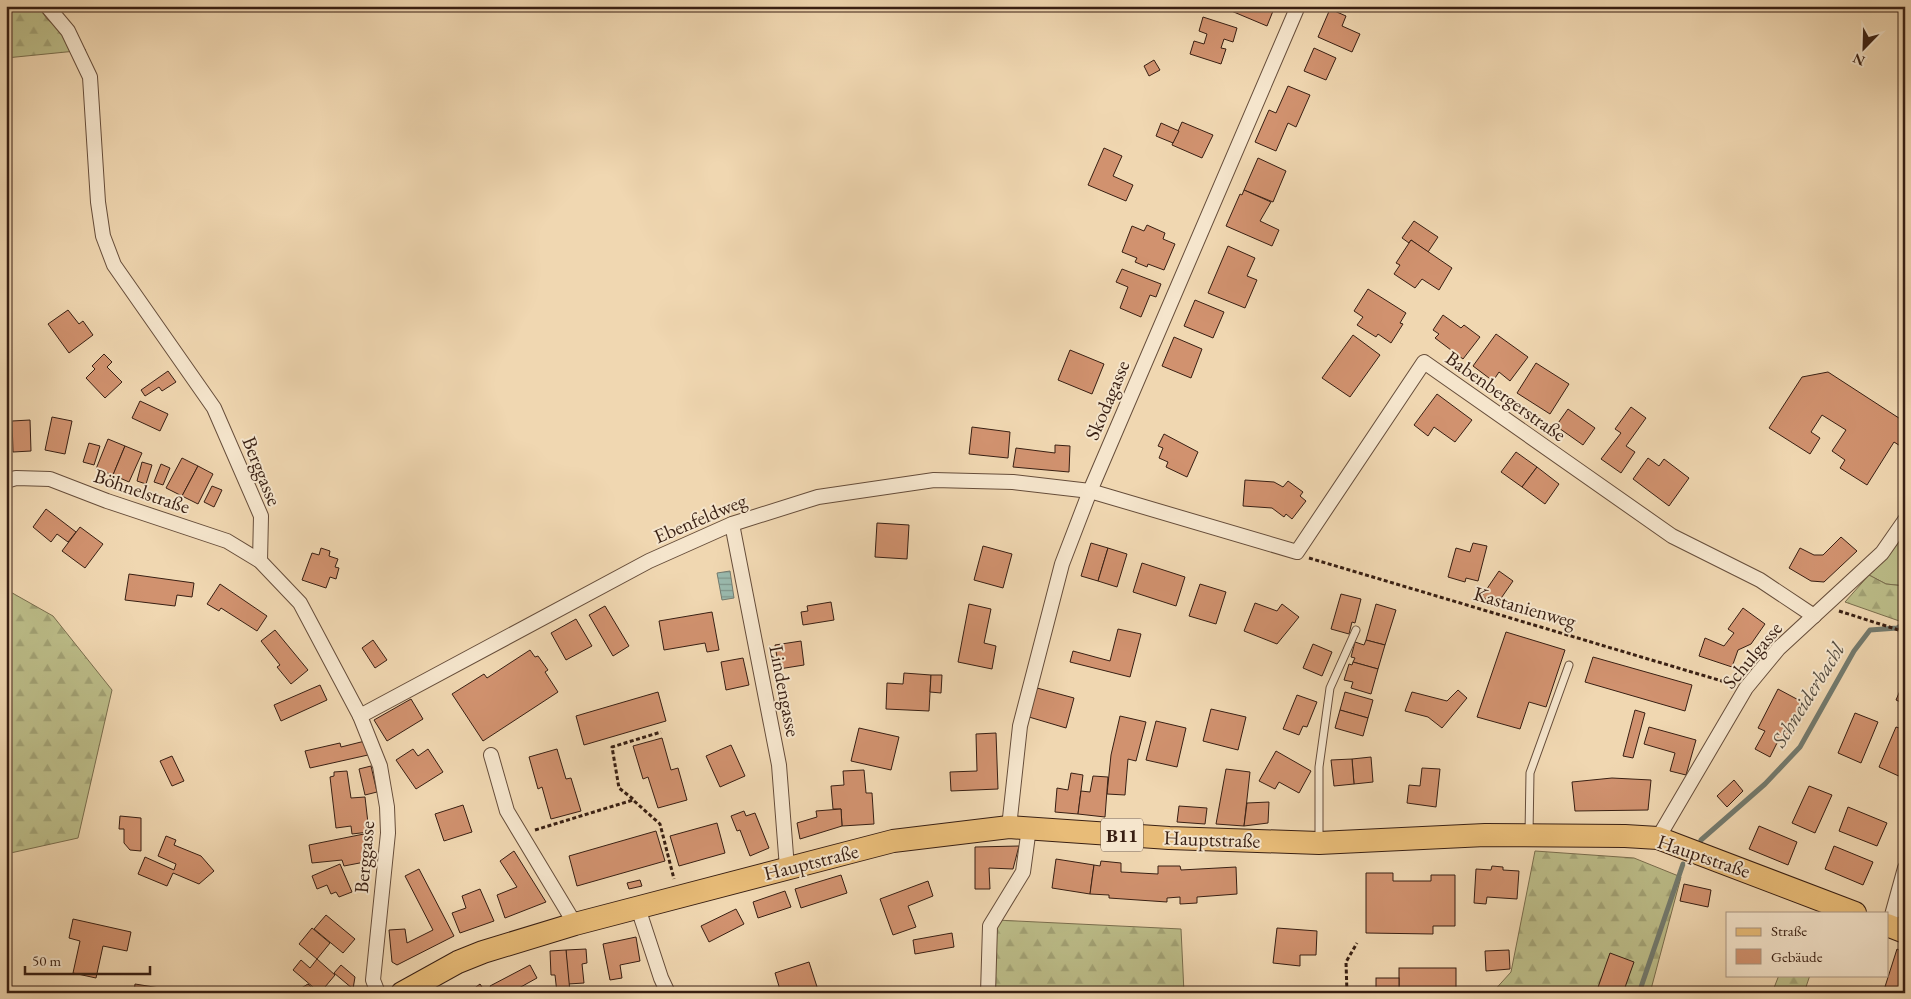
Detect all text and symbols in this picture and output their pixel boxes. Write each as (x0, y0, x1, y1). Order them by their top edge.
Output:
north arrow (1838, 22, 1888, 72)
text: N (1850, 49, 1868, 70)
street label: Babenbergerstraße (1441, 345, 1572, 447)
street label: Skodagasse (1079, 356, 1135, 444)
street label: Berggasse (236, 433, 288, 510)
street label: Böhnelstraße (90, 462, 194, 520)
street label: Ebenfeldweg (650, 487, 751, 549)
street label: Kastanienweg (1471, 580, 1579, 634)
street label: Schulgasse (1716, 616, 1788, 694)
water label: Schneiderbachl (1764, 637, 1851, 753)
street label: Lindengasse (763, 643, 807, 739)
road number: B11 (1101, 818, 1143, 852)
street label: Berggasse (348, 820, 380, 894)
street label: Hauptstraße (1163, 824, 1261, 854)
street label: Hauptstraße (1654, 828, 1754, 884)
street label: Hauptstraße (761, 838, 861, 886)
legend (1726, 912, 1888, 976)
text: Straße (1771, 921, 1807, 940)
scale bar (25, 944, 150, 976)
text: Gebäude (1771, 947, 1823, 966)
text: 50 m (32, 951, 61, 970)

